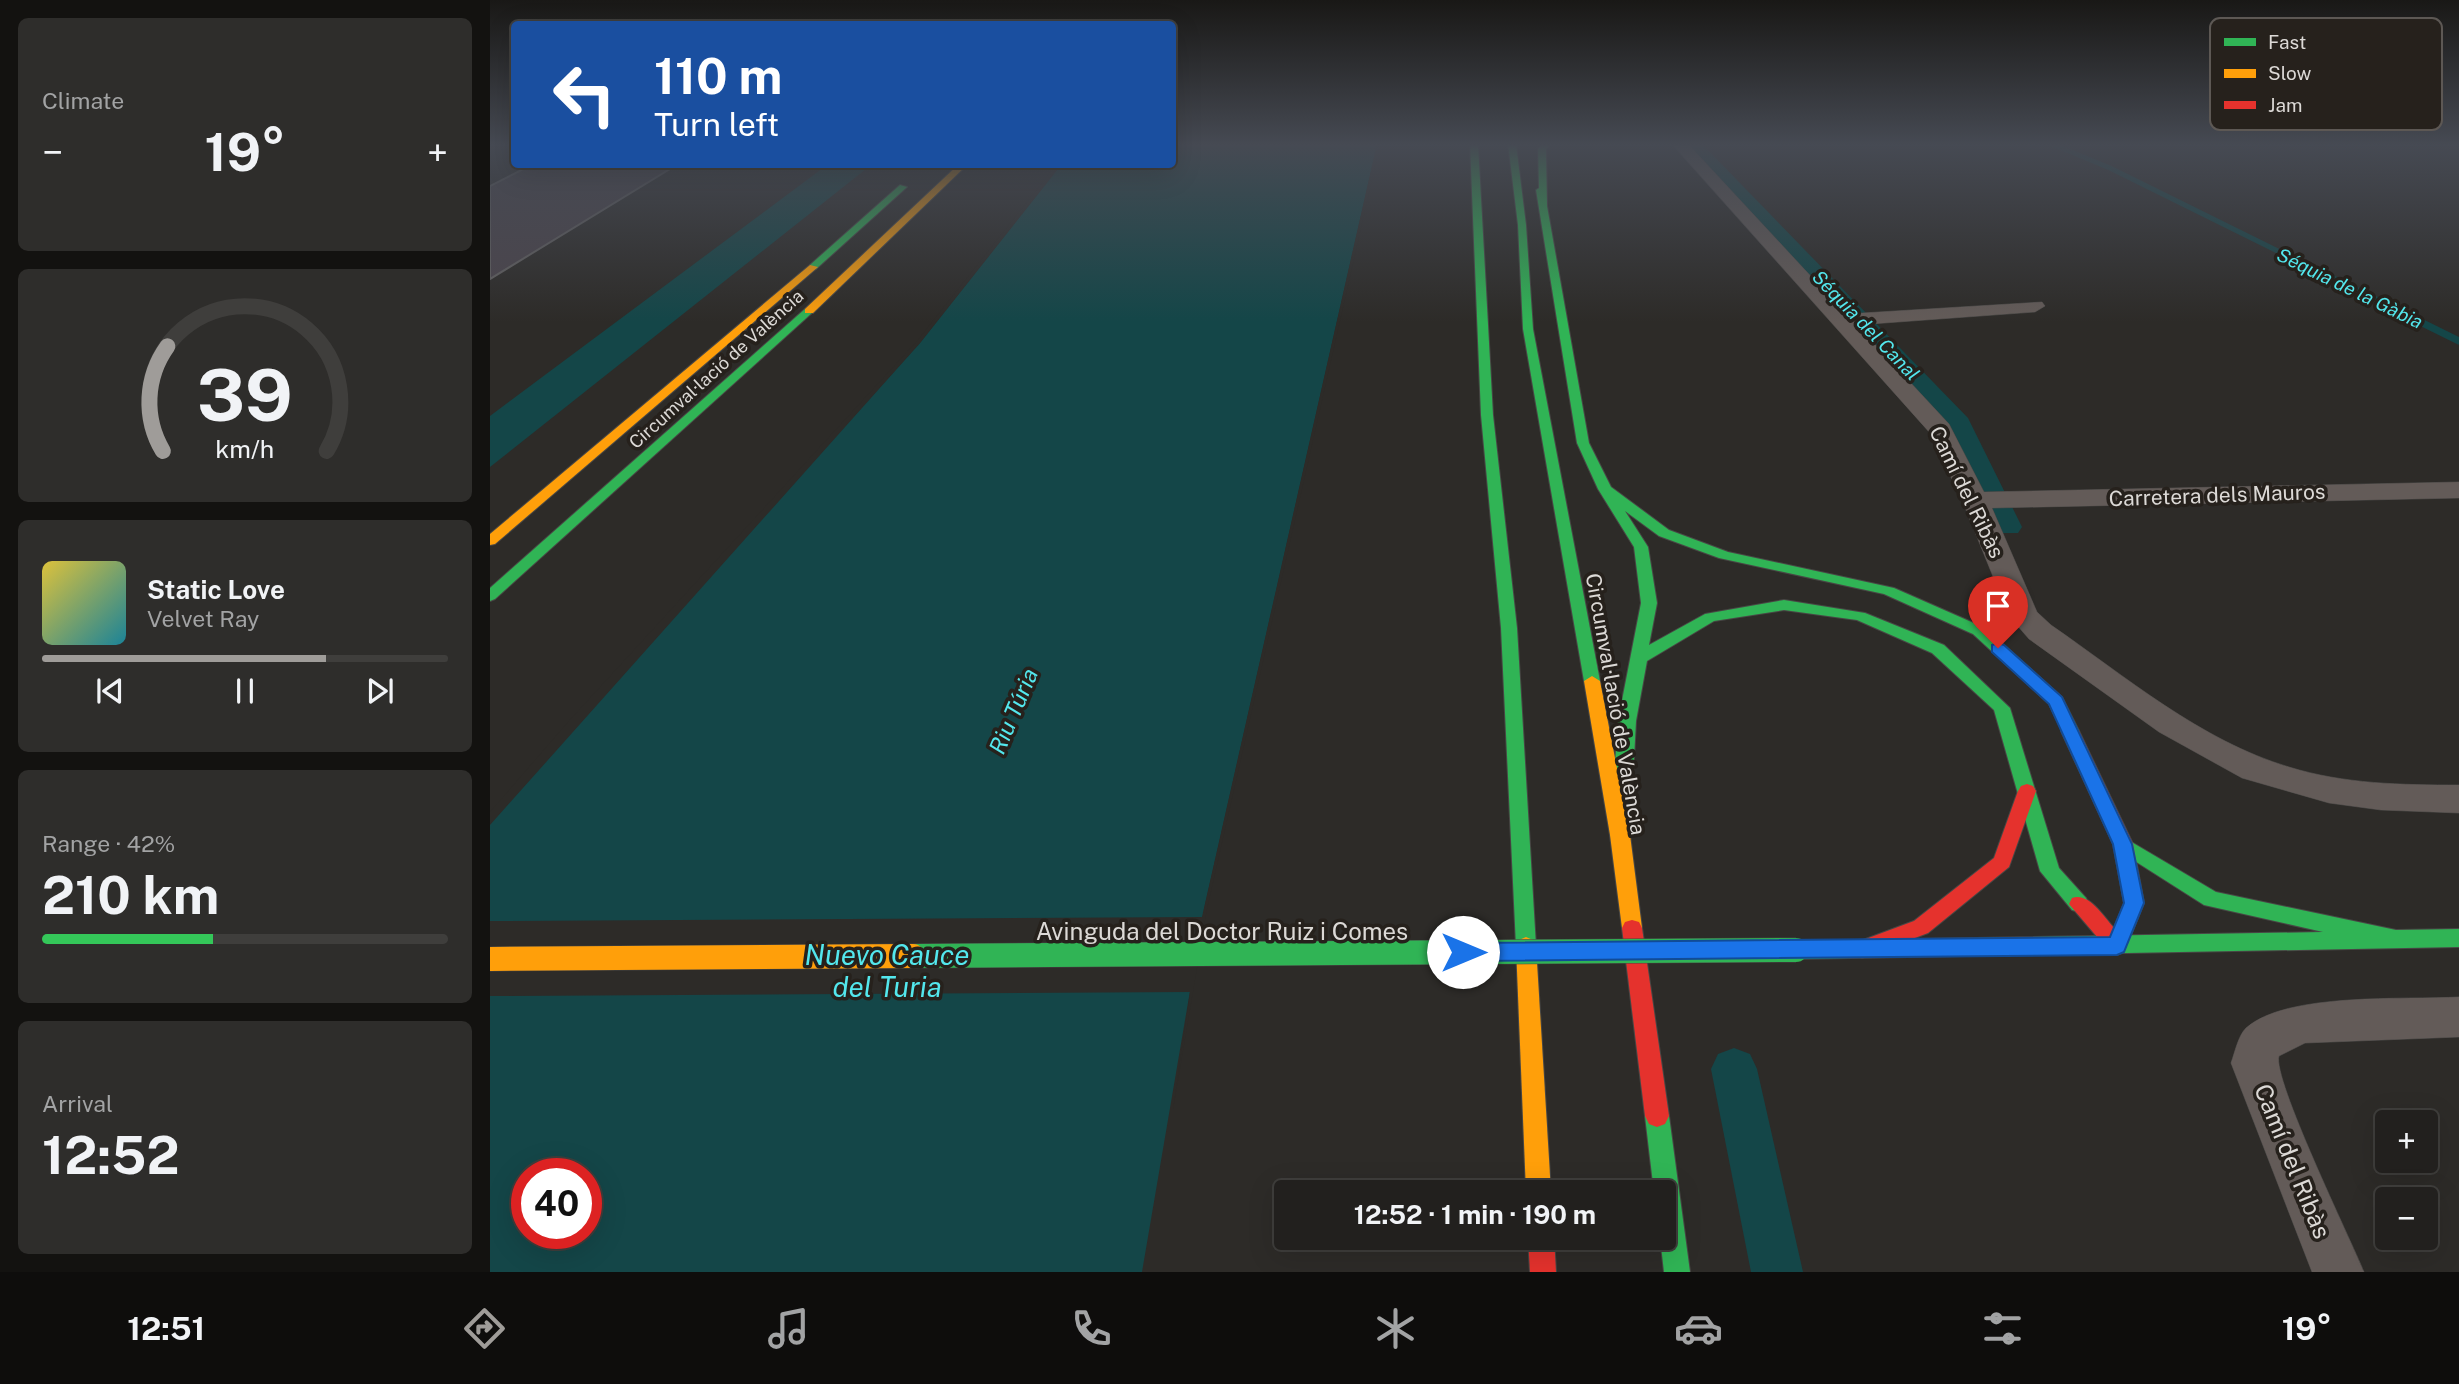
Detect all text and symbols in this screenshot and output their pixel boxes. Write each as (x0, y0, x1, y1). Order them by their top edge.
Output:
legend (2210, 18, 2442, 130)
text: Fast (2268, 31, 2306, 53)
text: 110 m (654, 47, 782, 105)
icon: left (539, 49, 630, 140)
text: Slow (2268, 62, 2312, 84)
text: Climate (42, 87, 124, 114)
text: Jam (2268, 94, 2302, 116)
text: Turn left (654, 106, 779, 143)
text: 19° (204, 122, 286, 183)
text: − (42, 130, 63, 175)
text: + (427, 130, 448, 175)
water label: Séquia de la Gàbia (2274, 243, 2426, 333)
water label: Séquia del Canal (1808, 265, 1924, 385)
street label: Circumval·lació de València (625, 285, 807, 453)
text: 39 (197, 353, 293, 438)
street label: Camí del Ribàs (1924, 422, 2010, 562)
text: km/h (216, 434, 274, 464)
street label: Carretera dels Mauros (2108, 479, 2326, 511)
street label: Circumval·lació de València (1581, 571, 1651, 837)
text: Static Love (147, 574, 285, 605)
pin (1968, 576, 2028, 648)
icon: arrive (1979, 587, 2017, 625)
text: Velvet Ray (147, 605, 259, 632)
water label: Riu Túria (983, 664, 1043, 758)
icon: previous (91, 672, 129, 710)
icon: pause (226, 672, 264, 710)
icon: next (361, 672, 399, 710)
text: Range · 42% (42, 830, 175, 857)
text: 210 km (42, 865, 219, 926)
position arrow (1426, 915, 1500, 989)
street label: Avinguda del Doctor Ruiz i Comes (1036, 917, 1408, 945)
water label: Nuevo Cauce del Turia (805, 938, 969, 1003)
street label: Camí del Ribàs (2249, 1080, 2337, 1242)
text: Arrival (42, 1090, 113, 1117)
map controls (2375, 1110, 2438, 1250)
button: + (2375, 1110, 2438, 1173)
text: 12:52 (42, 1125, 179, 1186)
speed limit sign: 40 (511, 1158, 602, 1249)
button: − (2375, 1187, 2438, 1250)
text: 12:52 · 1 min · 190 m (1354, 1199, 1596, 1230)
icon: directions (460, 1304, 509, 1353)
icon: music (764, 1304, 813, 1353)
icon: phone (1067, 1304, 1116, 1353)
icon: climate (1371, 1304, 1420, 1353)
icon: car (1674, 1304, 1723, 1353)
icon: filters (1978, 1304, 2027, 1353)
text: 12:51 (127, 1310, 205, 1347)
text: 19° (2282, 1310, 2332, 1347)

